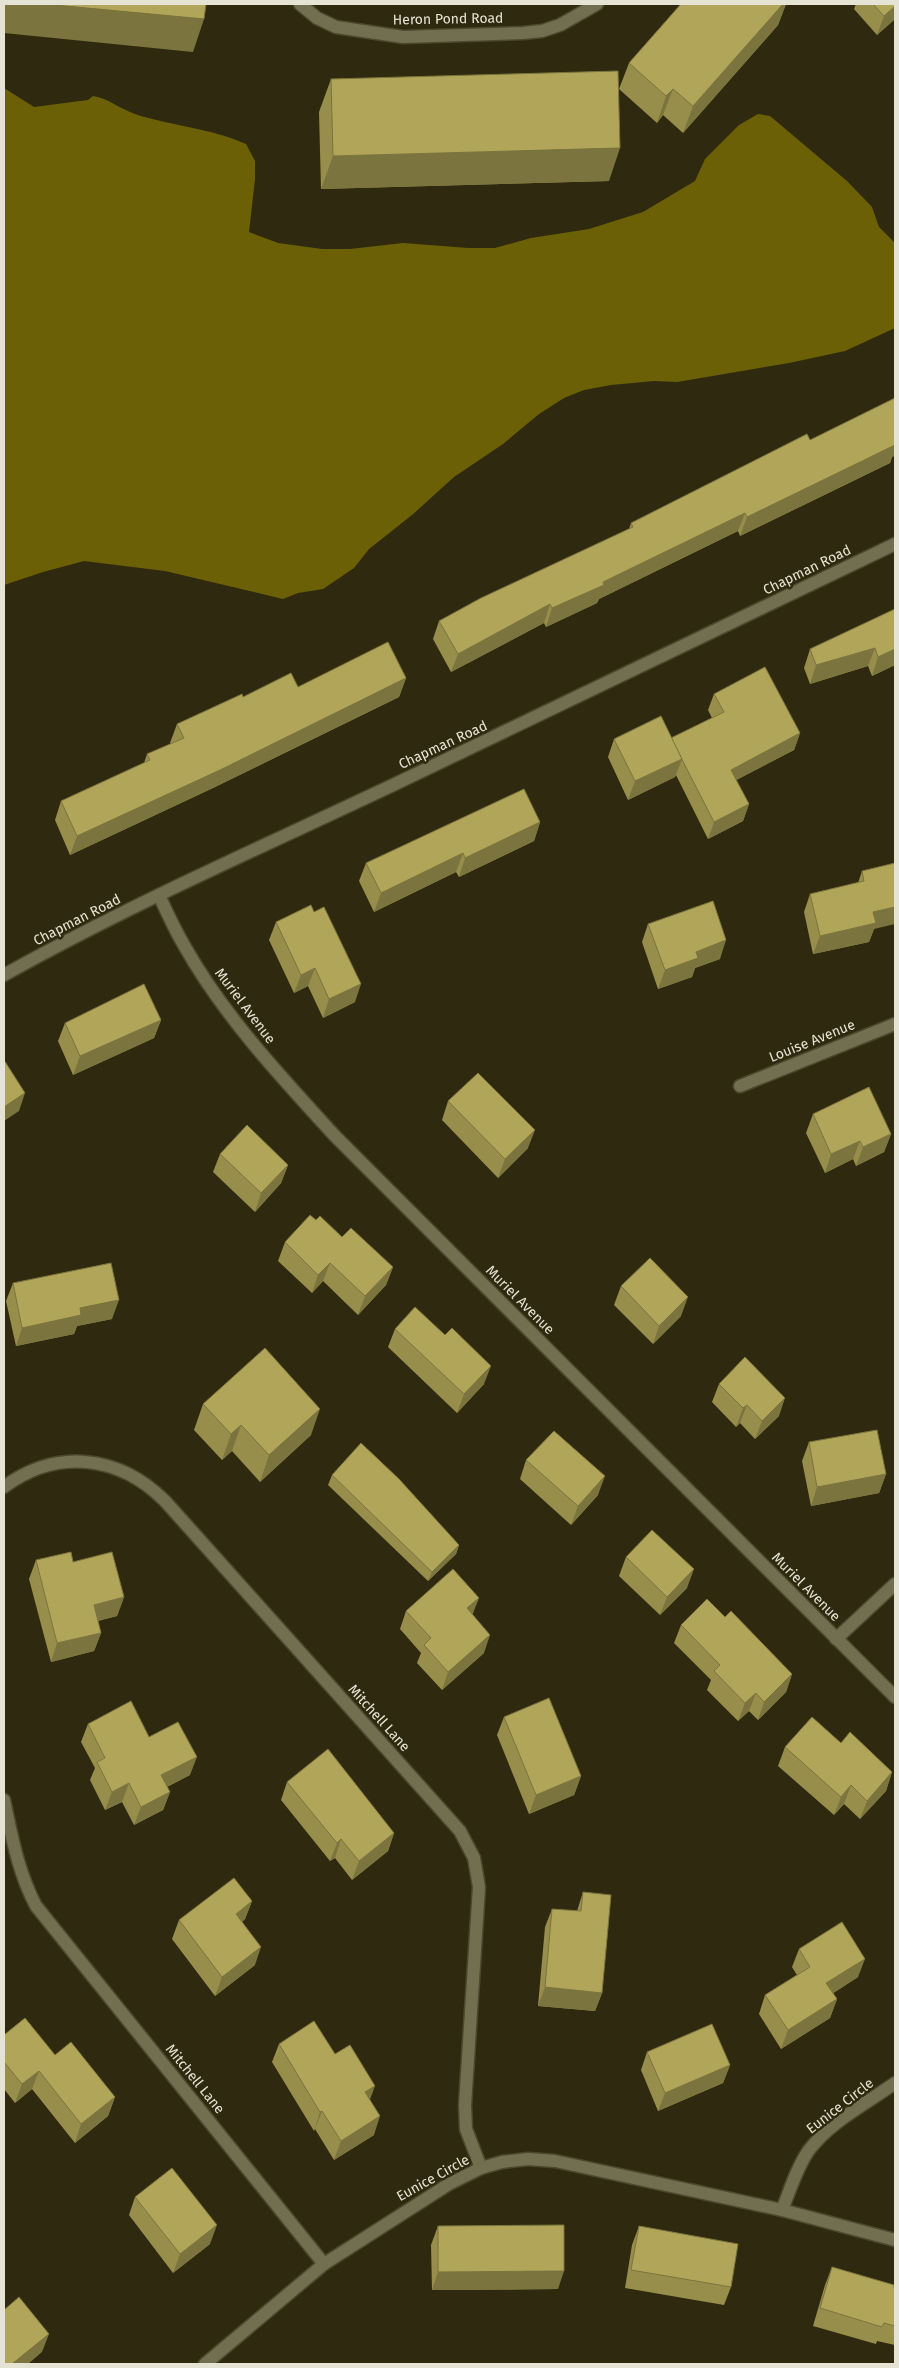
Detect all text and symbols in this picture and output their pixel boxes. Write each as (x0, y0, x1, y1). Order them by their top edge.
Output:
street label: Heron Pond Road (393, 10, 503, 28)
street label: Chapman Road (760, 541, 854, 599)
street label: Chapman Road (396, 717, 490, 773)
street label: Chapman Road (31, 891, 123, 949)
street label: Muriel Avenue (211, 965, 279, 1047)
street label: Louise Avenue (767, 1016, 857, 1066)
street label: Muriel Avenue (482, 1262, 558, 1338)
street label: Muriel Avenue (768, 1549, 844, 1625)
street label: Mitchell Lane (344, 1681, 414, 1755)
street label: Mitchell Lane (162, 2041, 228, 2117)
street label: Eunice Circle (803, 2075, 877, 2137)
street label: Eunice Circle (394, 2151, 472, 2205)

